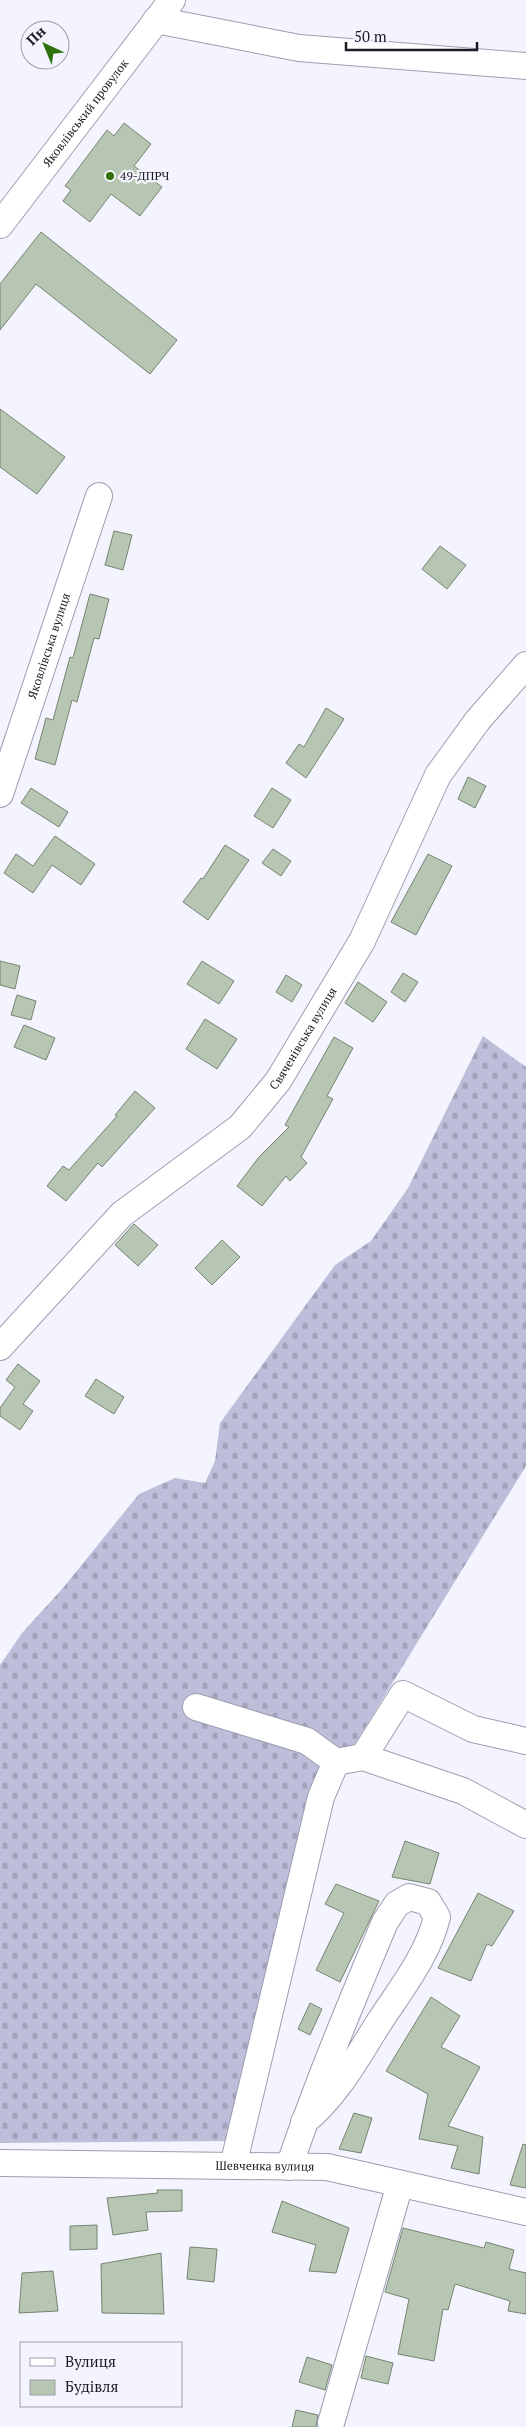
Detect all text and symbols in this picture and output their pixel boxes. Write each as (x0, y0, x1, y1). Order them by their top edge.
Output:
north arrow (20, 20, 70, 70)
scale bar (346, 20, 477, 52)
text: Пн (22, 22, 49, 49)
text: 50 m (354, 26, 387, 46)
street label: Яковлівський провулок (39, 55, 132, 170)
place label: 49-ДПРЧ (120, 168, 170, 183)
marker: 49-ДПРЧ (104, 170, 116, 182)
street label: Яковлівська вулиця (24, 591, 73, 701)
street label: Свяченівська вулиця (266, 984, 340, 1093)
street label: Шевченка вулиця (215, 2158, 315, 2174)
legend (20, 2342, 182, 2407)
text: Вулиця (65, 2351, 116, 2371)
text: Будівля (65, 2376, 118, 2396)

